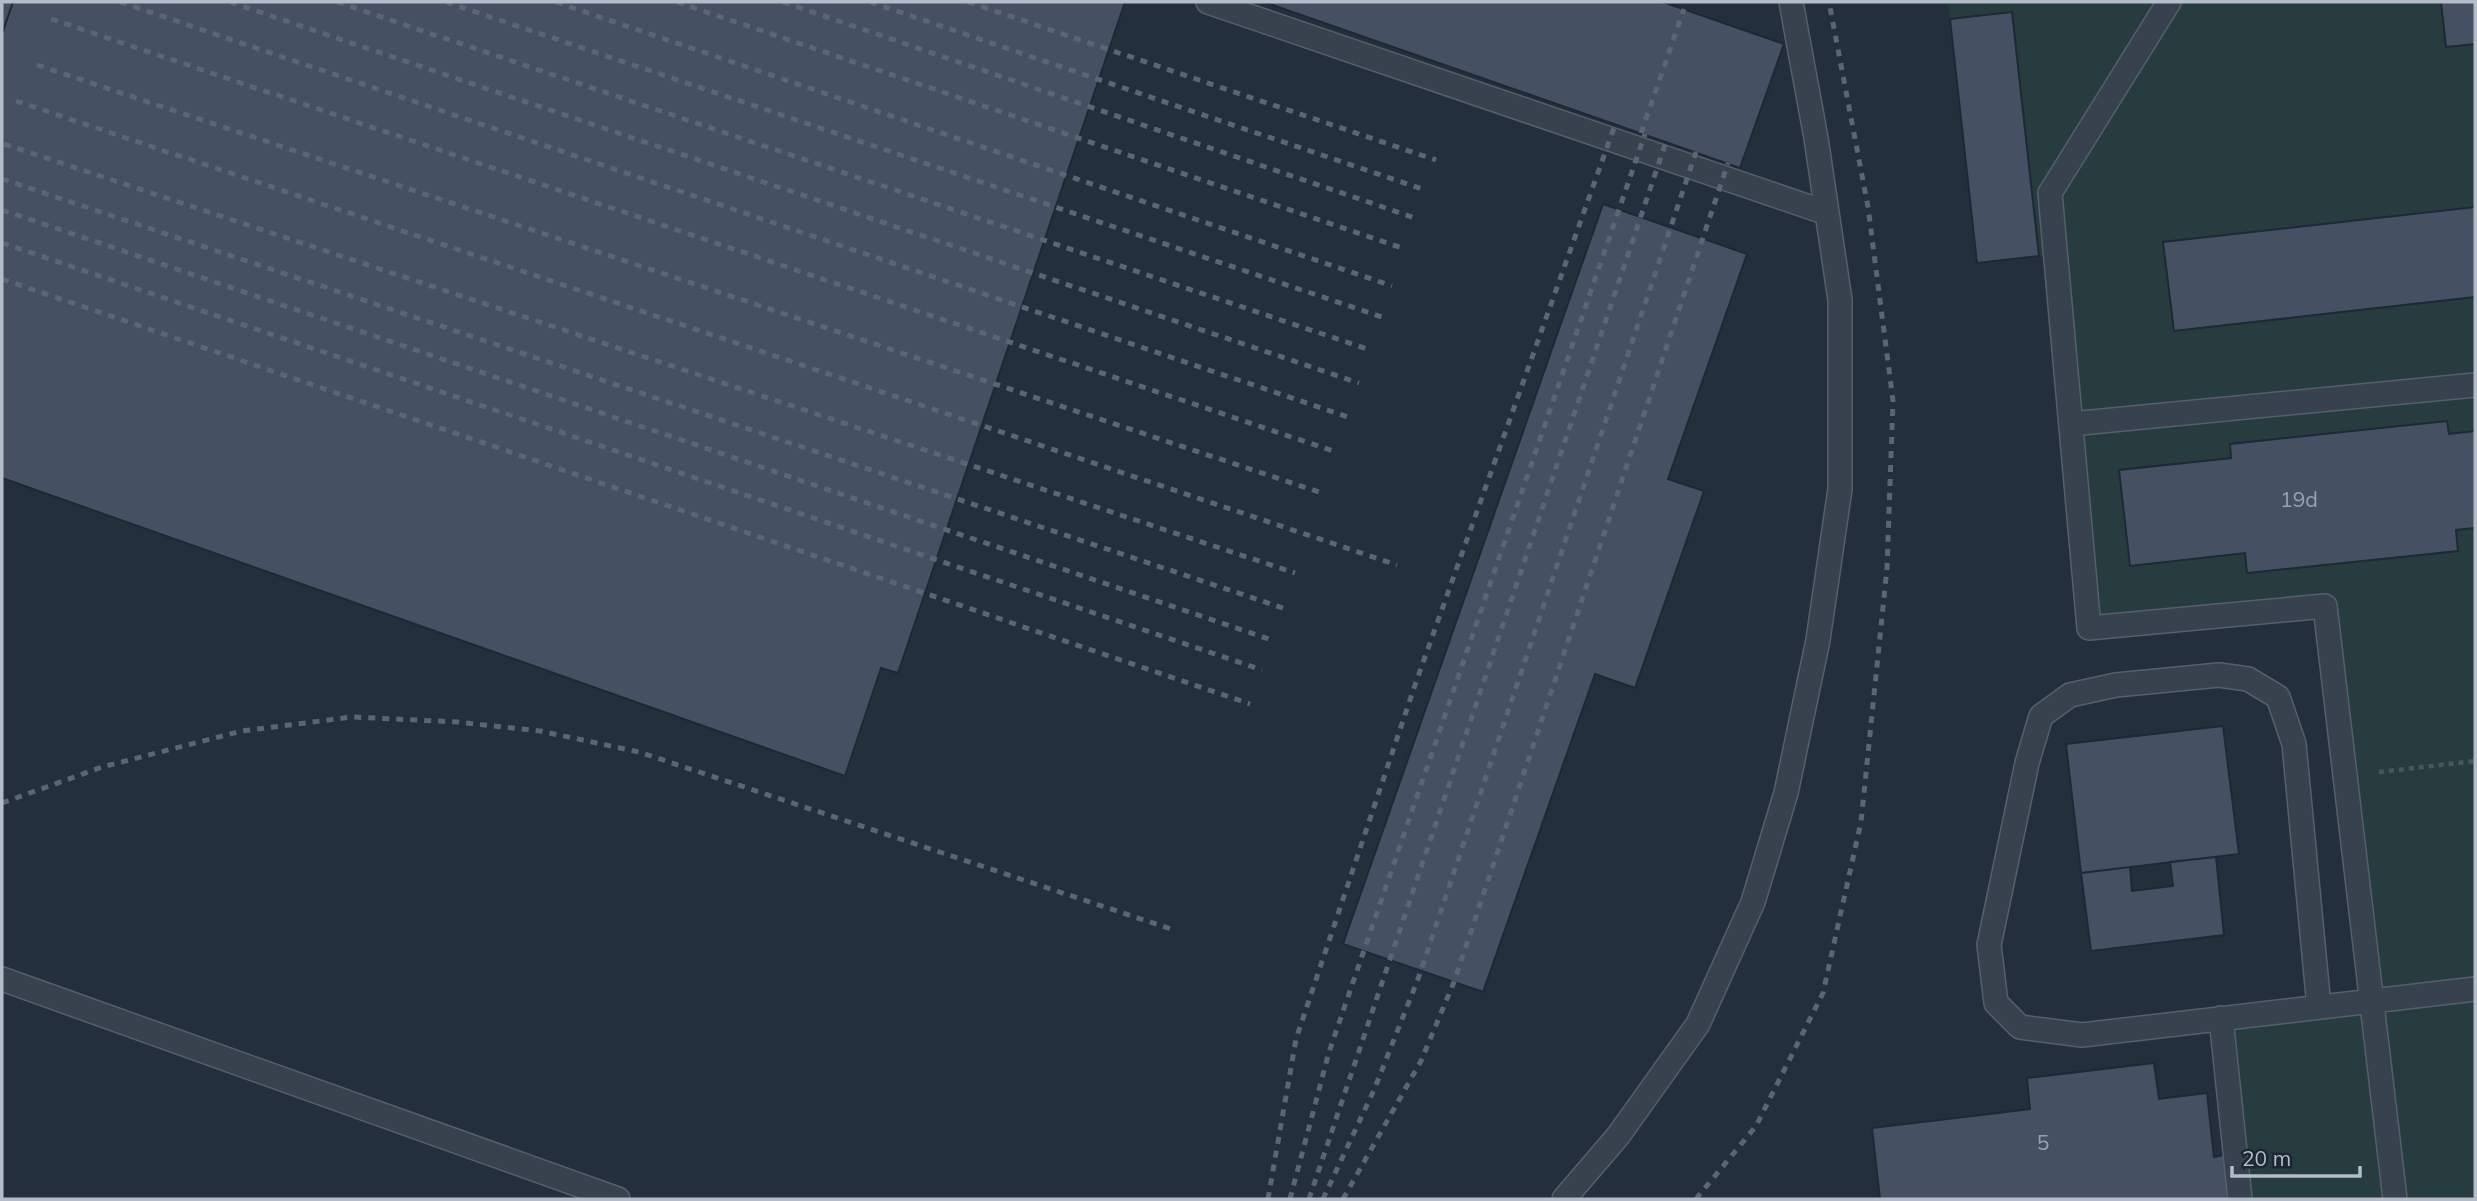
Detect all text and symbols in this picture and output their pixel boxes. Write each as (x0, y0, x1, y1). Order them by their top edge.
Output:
house number: 19d (2280, 486, 2318, 512)
house number: 5 (2037, 1129, 2049, 1155)
scale bar (2232, 1134, 2360, 1178)
text: 20 m (2242, 1145, 2291, 1171)

